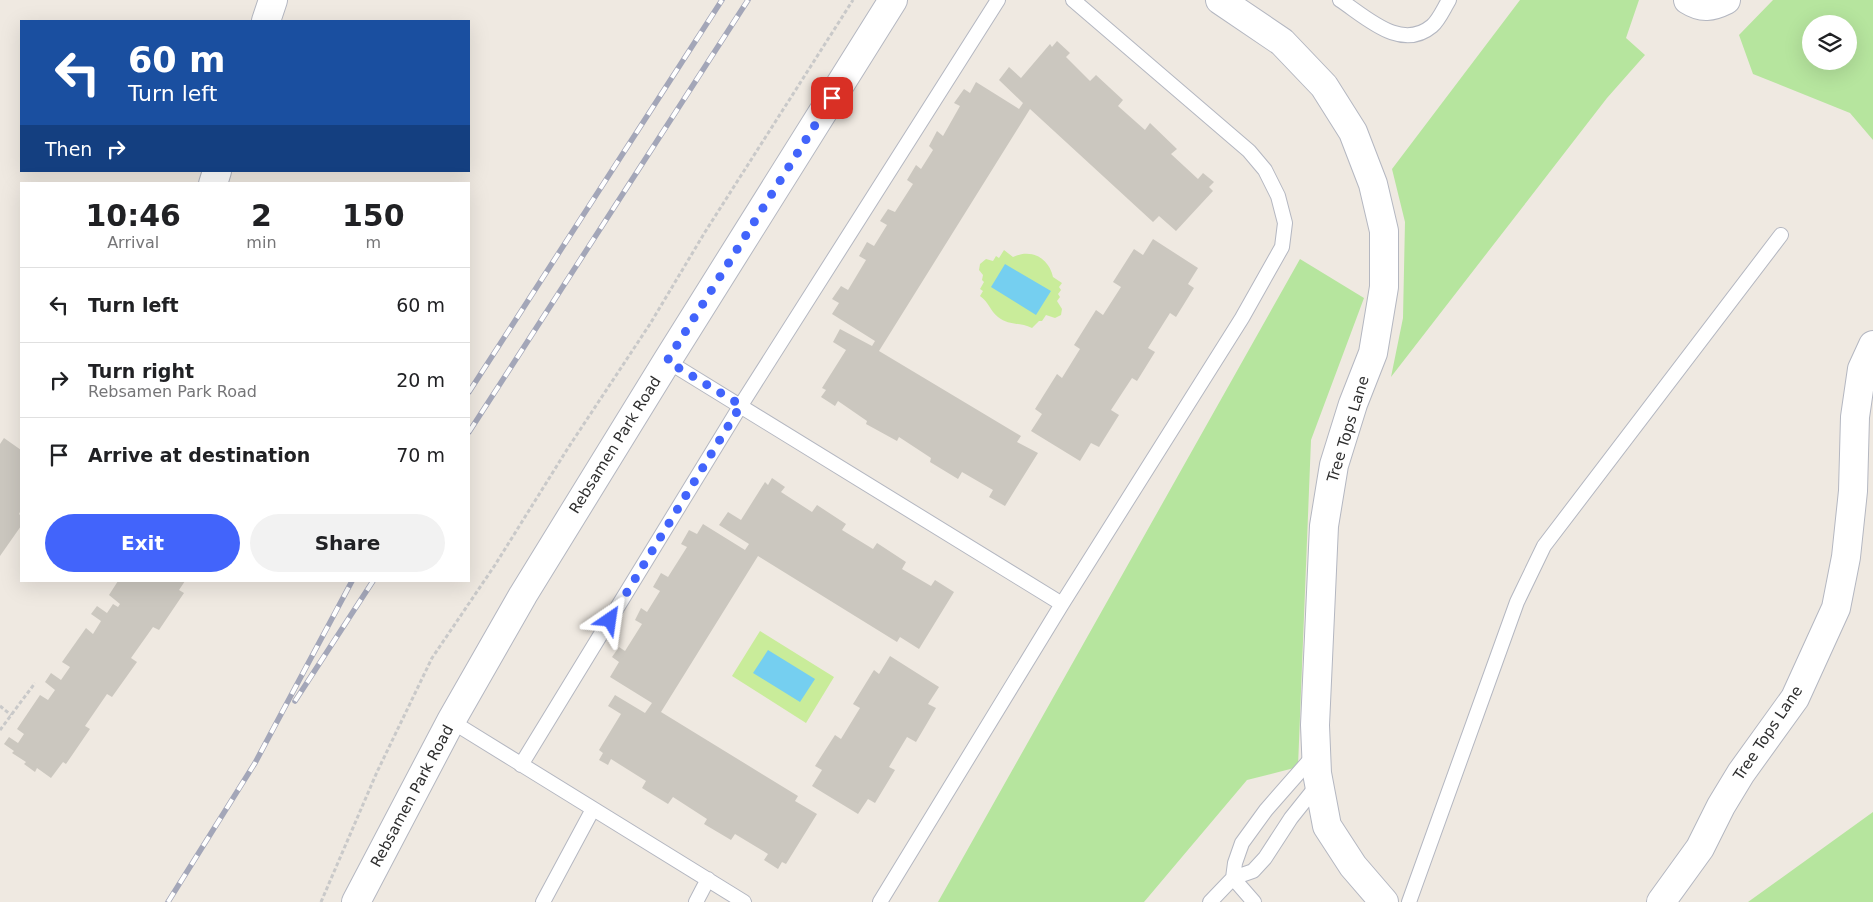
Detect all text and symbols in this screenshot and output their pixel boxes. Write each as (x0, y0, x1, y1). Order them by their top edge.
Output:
map controls (1802, 15, 1857, 70)
button: layers (1802, 15, 1857, 70)
icon: left (45, 40, 110, 105)
text: 60 m (128, 40, 225, 80)
pin (811, 77, 853, 119)
text: Turn left (128, 81, 217, 106)
icon: arrive (818, 84, 846, 112)
icon: right (102, 135, 130, 163)
text: Then (45, 138, 92, 160)
text: 10:46 (85, 198, 181, 233)
text: 2 (251, 198, 272, 233)
text: 150 (342, 198, 405, 233)
text: Arrival (107, 233, 159, 252)
text: min (246, 233, 277, 252)
text: m (365, 233, 381, 252)
icon: left (45, 291, 73, 319)
text: Turn left (88, 294, 179, 316)
text: 60 m (396, 294, 445, 316)
text: Turn right (88, 360, 194, 382)
icon: right (45, 366, 73, 394)
text: 20 m (396, 369, 445, 391)
street label: Rebsamen Park Road (565, 373, 665, 517)
street label: Tree Tops Lane (1323, 374, 1373, 485)
text: Rebsamen Park Road (88, 382, 257, 401)
icon: arrive (45, 441, 73, 469)
text: Arrive at destination (88, 444, 310, 466)
text: 70 m (396, 444, 445, 466)
button: Exit (45, 514, 240, 572)
button: Share (250, 514, 445, 572)
position arrow (583, 593, 635, 645)
street label: Tree Tops Lane (1729, 682, 1806, 785)
street label: Rebsamen Park Road (367, 722, 457, 870)

